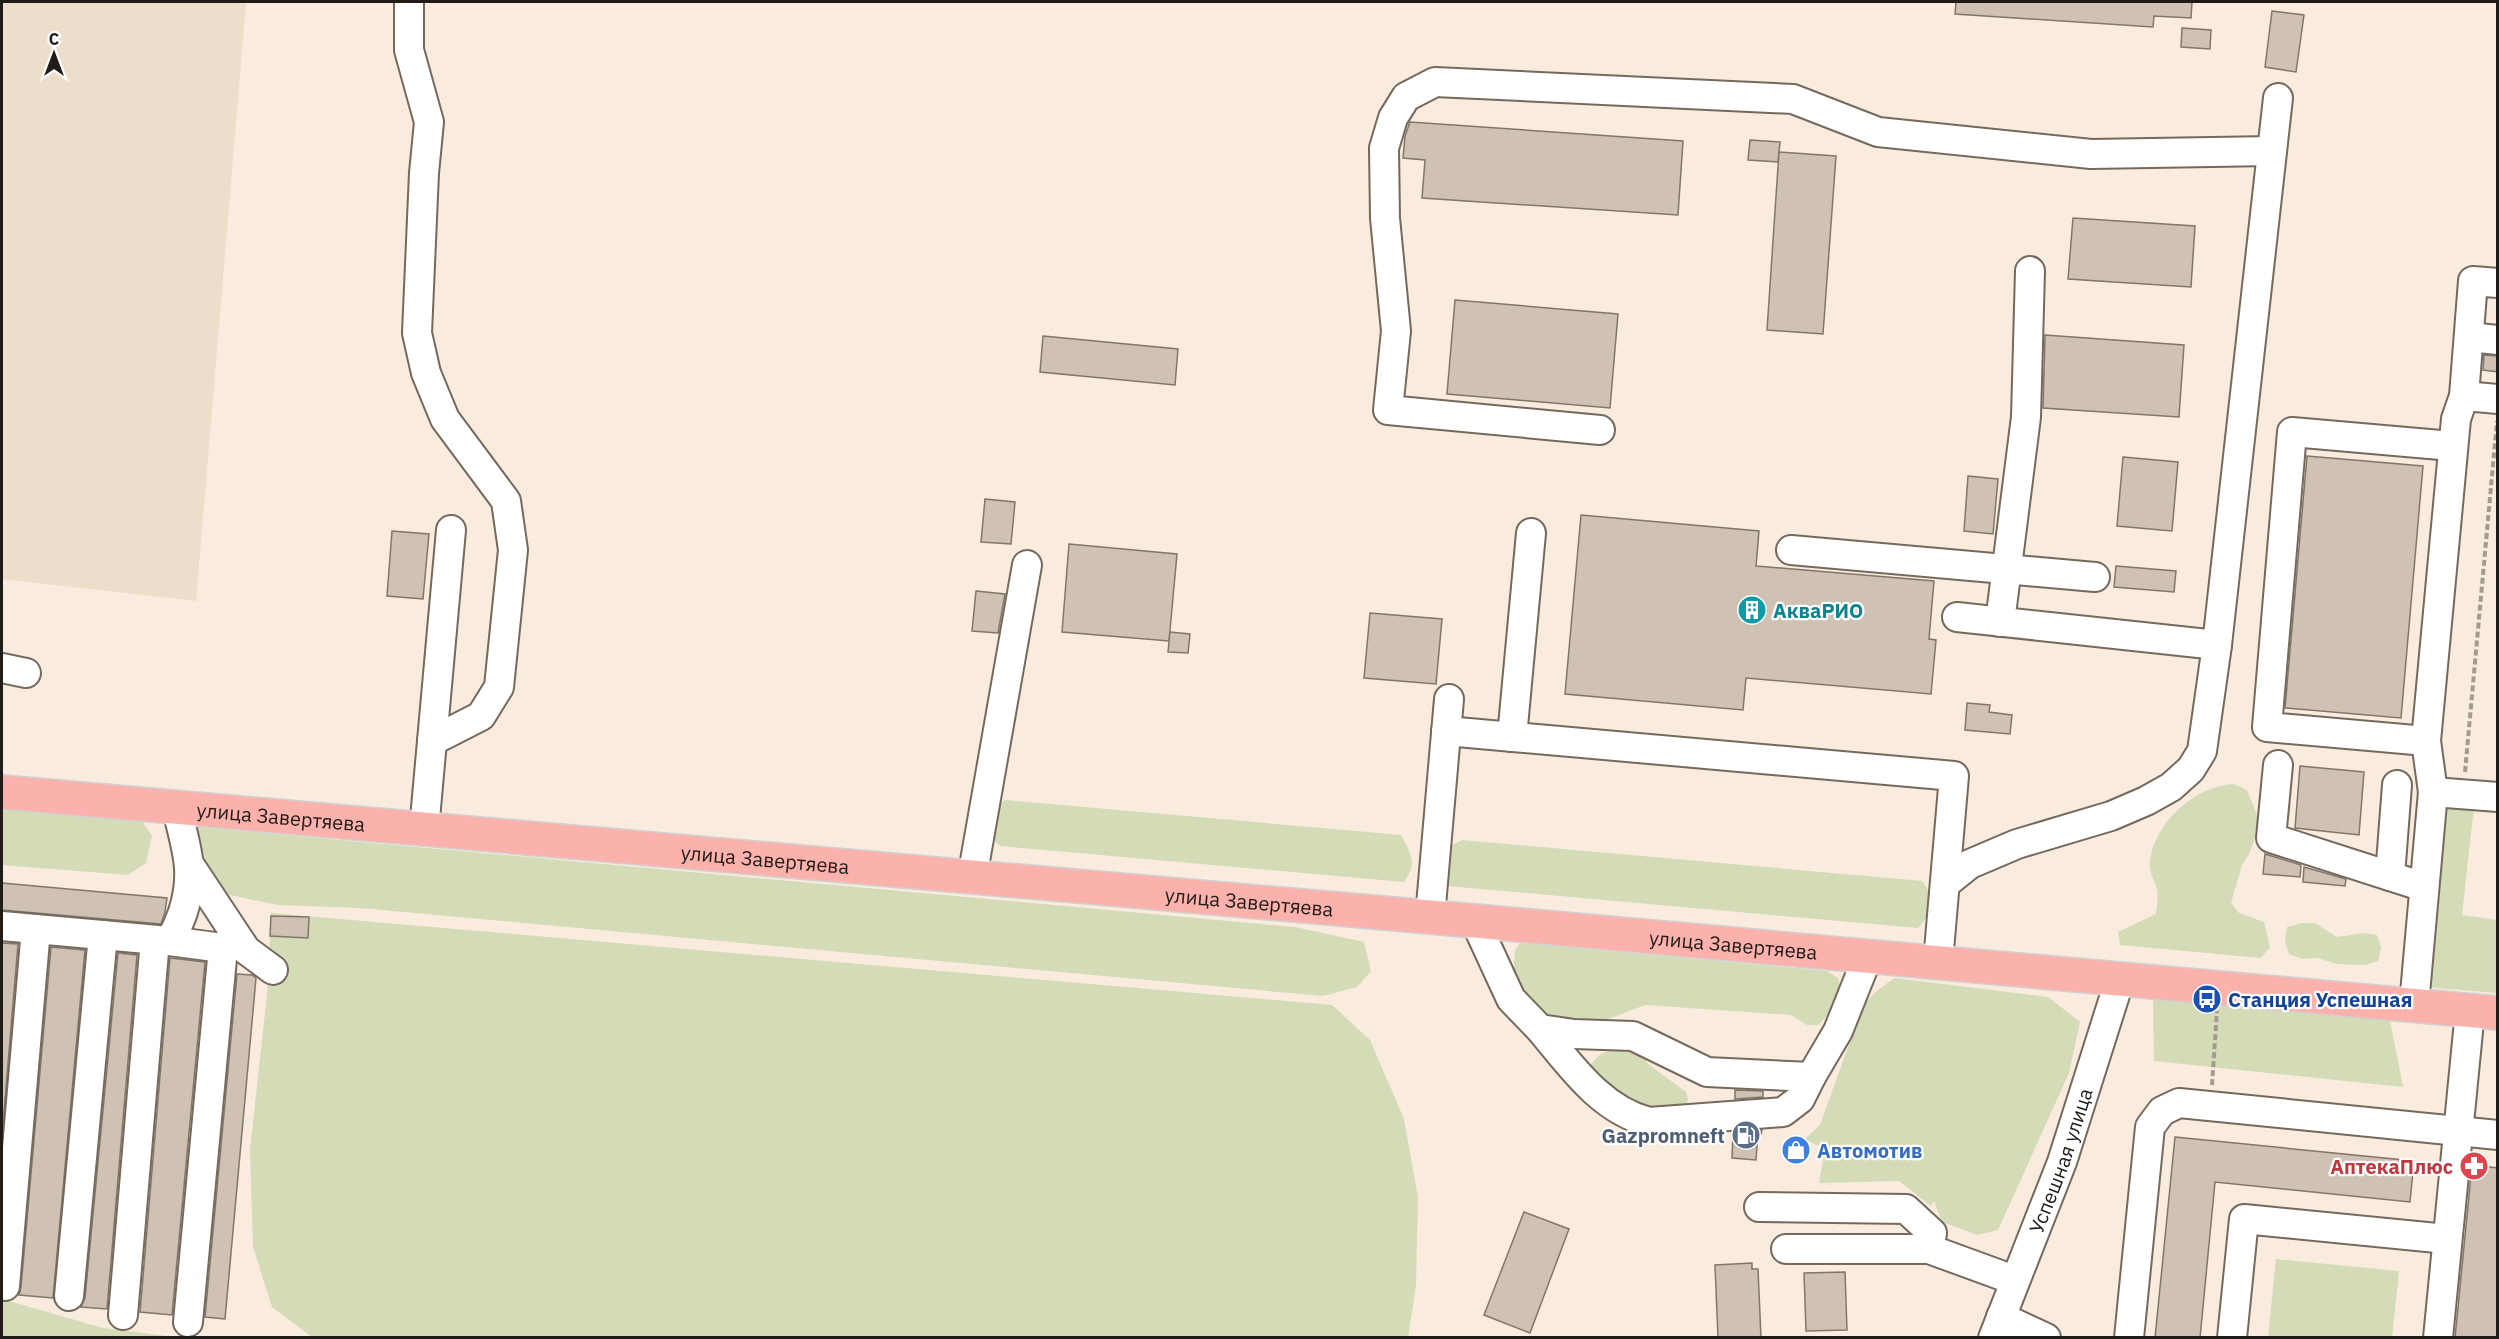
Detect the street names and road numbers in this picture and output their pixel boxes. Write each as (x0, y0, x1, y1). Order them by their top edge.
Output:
street label: улица Завертяева (196, 796, 367, 837)
street label: улица Завертяева (680, 838, 851, 880)
street label: улица Завертяева (1164, 880, 1335, 922)
street label: улица Завертяева (1648, 923, 1819, 965)
street label: Успешная улица (2022, 1084, 2098, 1237)

